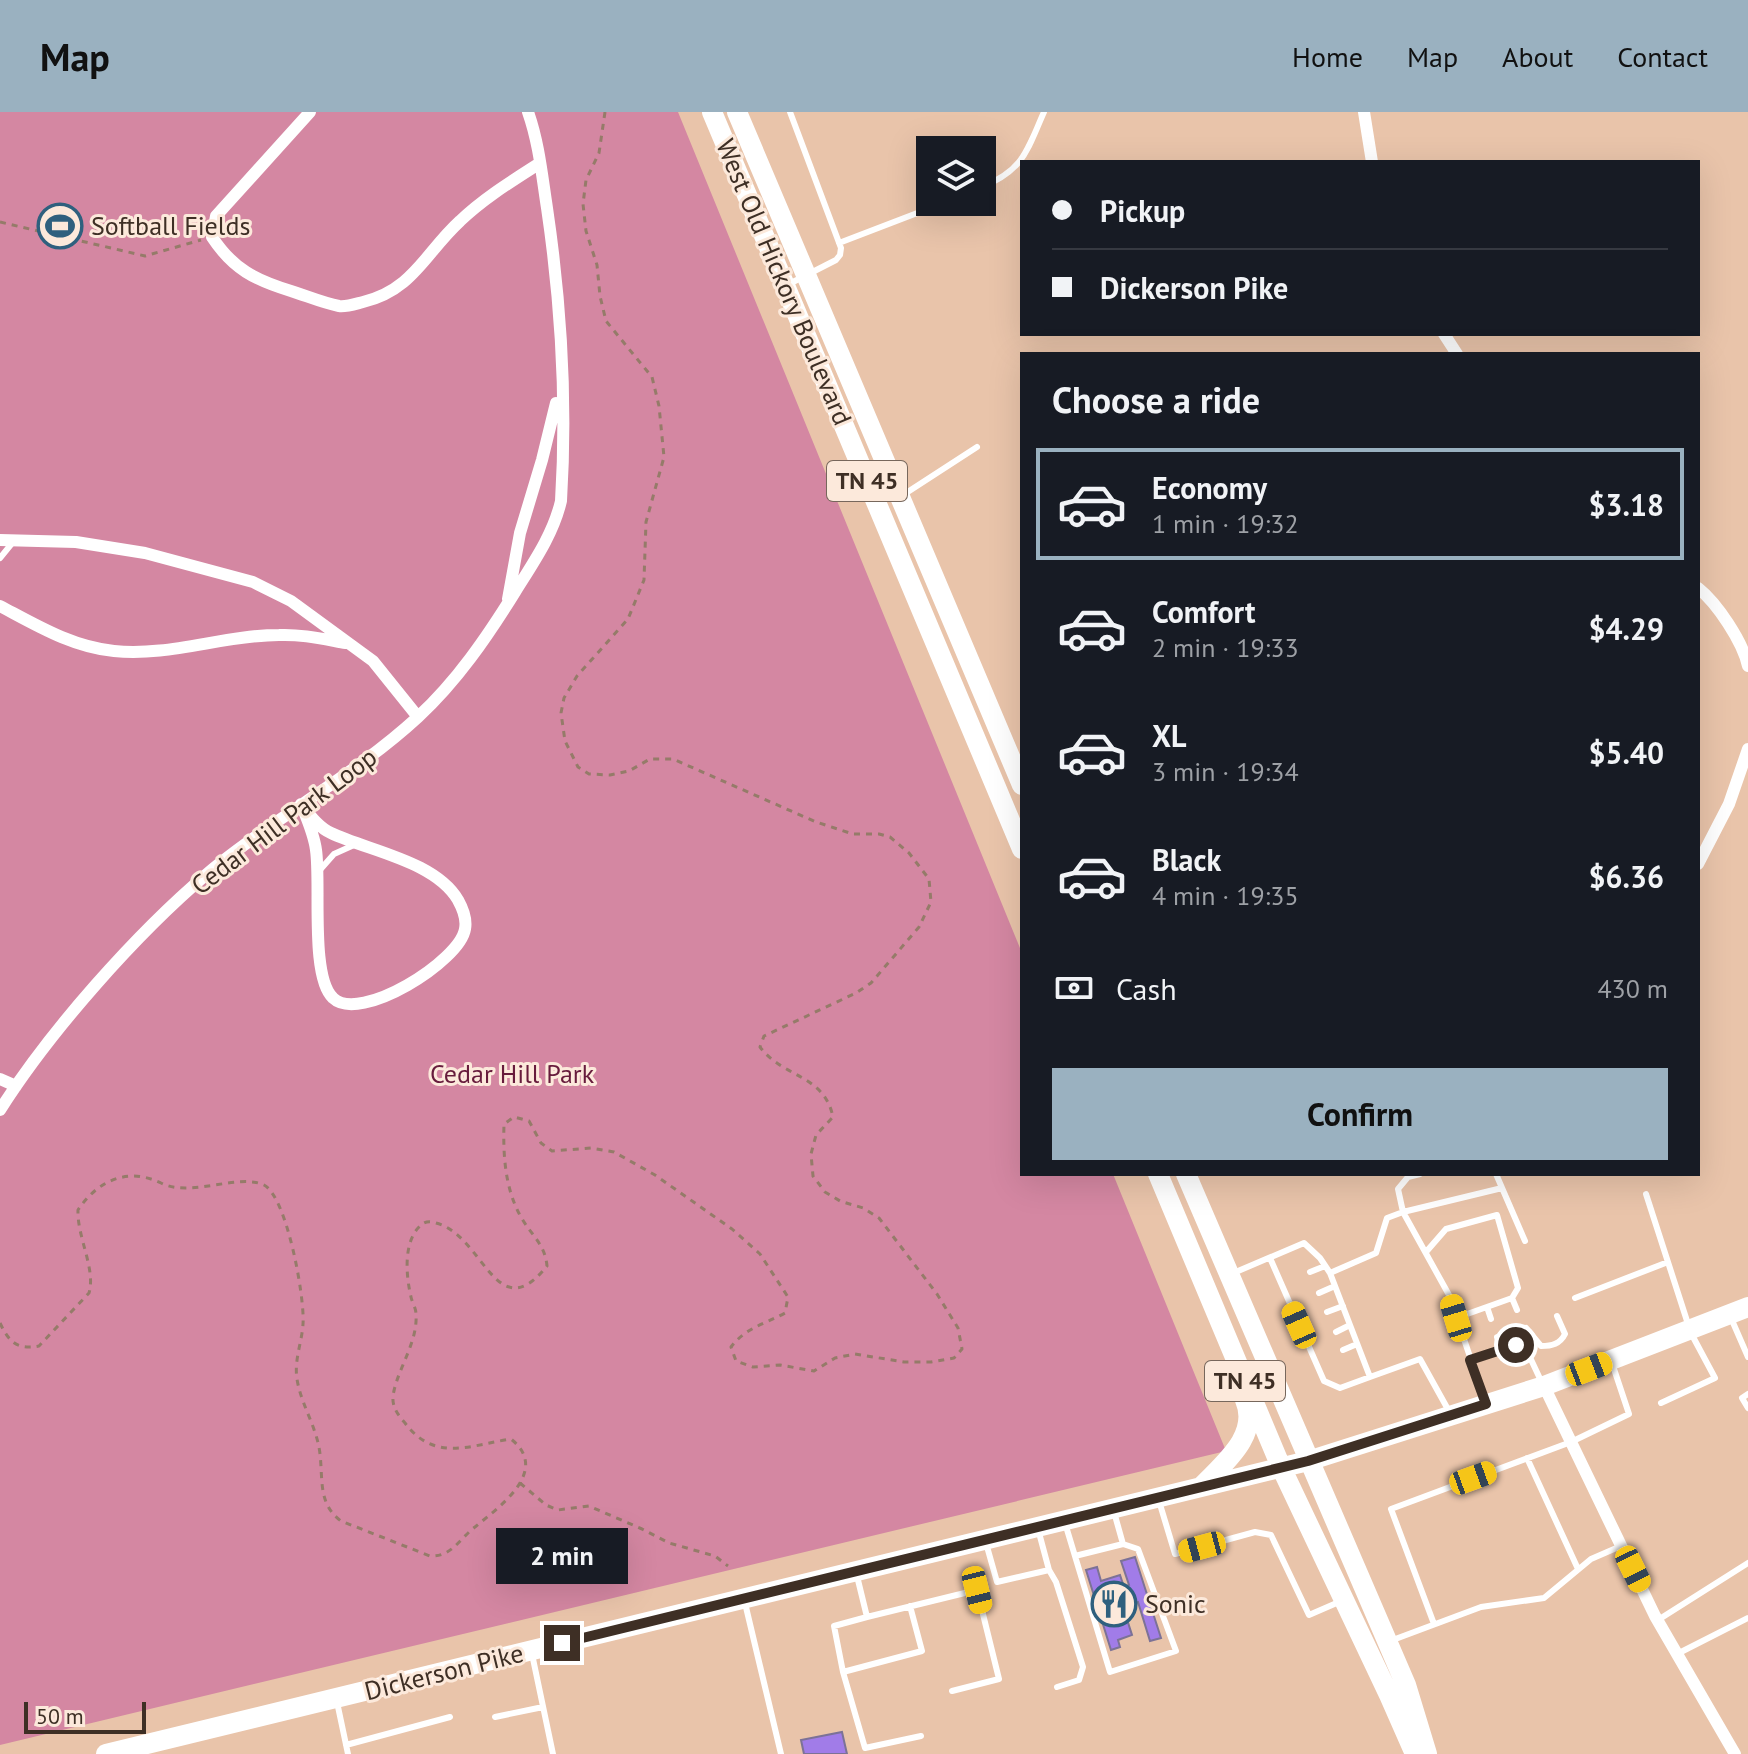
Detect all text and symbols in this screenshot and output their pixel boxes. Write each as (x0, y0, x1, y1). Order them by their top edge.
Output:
text: Map (40, 32, 110, 81)
text: Home (1292, 38, 1363, 75)
text: Map (1407, 38, 1458, 75)
text: About (1502, 38, 1573, 75)
text: Contact (1617, 38, 1708, 75)
street label: West Old Hickory Boulevard (709, 134, 860, 430)
map controls (916, 136, 996, 216)
button: layers (916, 136, 996, 216)
text: Pickup (1100, 191, 1185, 230)
sports icon: Softball Fields (36, 202, 84, 250)
place label: Softball Fields (91, 209, 250, 242)
text: Dickerson Pike (1100, 268, 1288, 307)
text: Choose a ride (1052, 376, 1260, 423)
road number: TN 45 (827, 461, 907, 501)
icon: car (1056, 468, 1128, 540)
text: Economy (1152, 468, 1267, 507)
text: $3.18 (1589, 485, 1664, 524)
text: 1 min · 19:32 (1152, 507, 1299, 540)
icon: car (1056, 592, 1128, 664)
text: Comfort (1152, 592, 1255, 631)
text: $4.29 (1589, 609, 1664, 648)
text: 2 min · 19:33 (1152, 631, 1299, 664)
icon: car (1056, 716, 1128, 788)
text: XL (1152, 716, 1186, 755)
text: $5.40 (1589, 733, 1664, 772)
street label: Cedar Hill Park Loop (184, 740, 383, 901)
text: 3 min · 19:34 (1152, 755, 1299, 788)
icon: car (1056, 840, 1128, 912)
text: Black (1152, 840, 1221, 879)
text: $6.36 (1589, 857, 1664, 896)
text: 4 min · 19:35 (1152, 879, 1299, 912)
icon: cash (1052, 966, 1096, 1010)
text: Cash (1116, 969, 1177, 1008)
text: 430 m (1597, 972, 1668, 1005)
park label: Cedar Hill Park (430, 1057, 595, 1090)
button: Confirm (1052, 1068, 1668, 1160)
car (1438, 1292, 1474, 1344)
car (1278, 1298, 1320, 1352)
route start (1498, 1327, 1534, 1363)
car (1562, 1349, 1616, 1389)
road number: TN 45 (1205, 1361, 1285, 1401)
car (1446, 1459, 1500, 1497)
callout: 2 min (496, 1527, 628, 1583)
car (1176, 1529, 1228, 1565)
text: 2 min (530, 1539, 594, 1572)
car (1612, 1542, 1654, 1596)
car (960, 1564, 994, 1616)
restaurant icon: Sonic (1090, 1580, 1138, 1628)
place label: Sonic (1145, 1587, 1206, 1620)
route end (544, 1625, 580, 1661)
street label: Dickerson Pike (361, 1636, 527, 1707)
scale bar (24, 1698, 146, 1734)
text: 50 m (36, 1702, 84, 1730)

